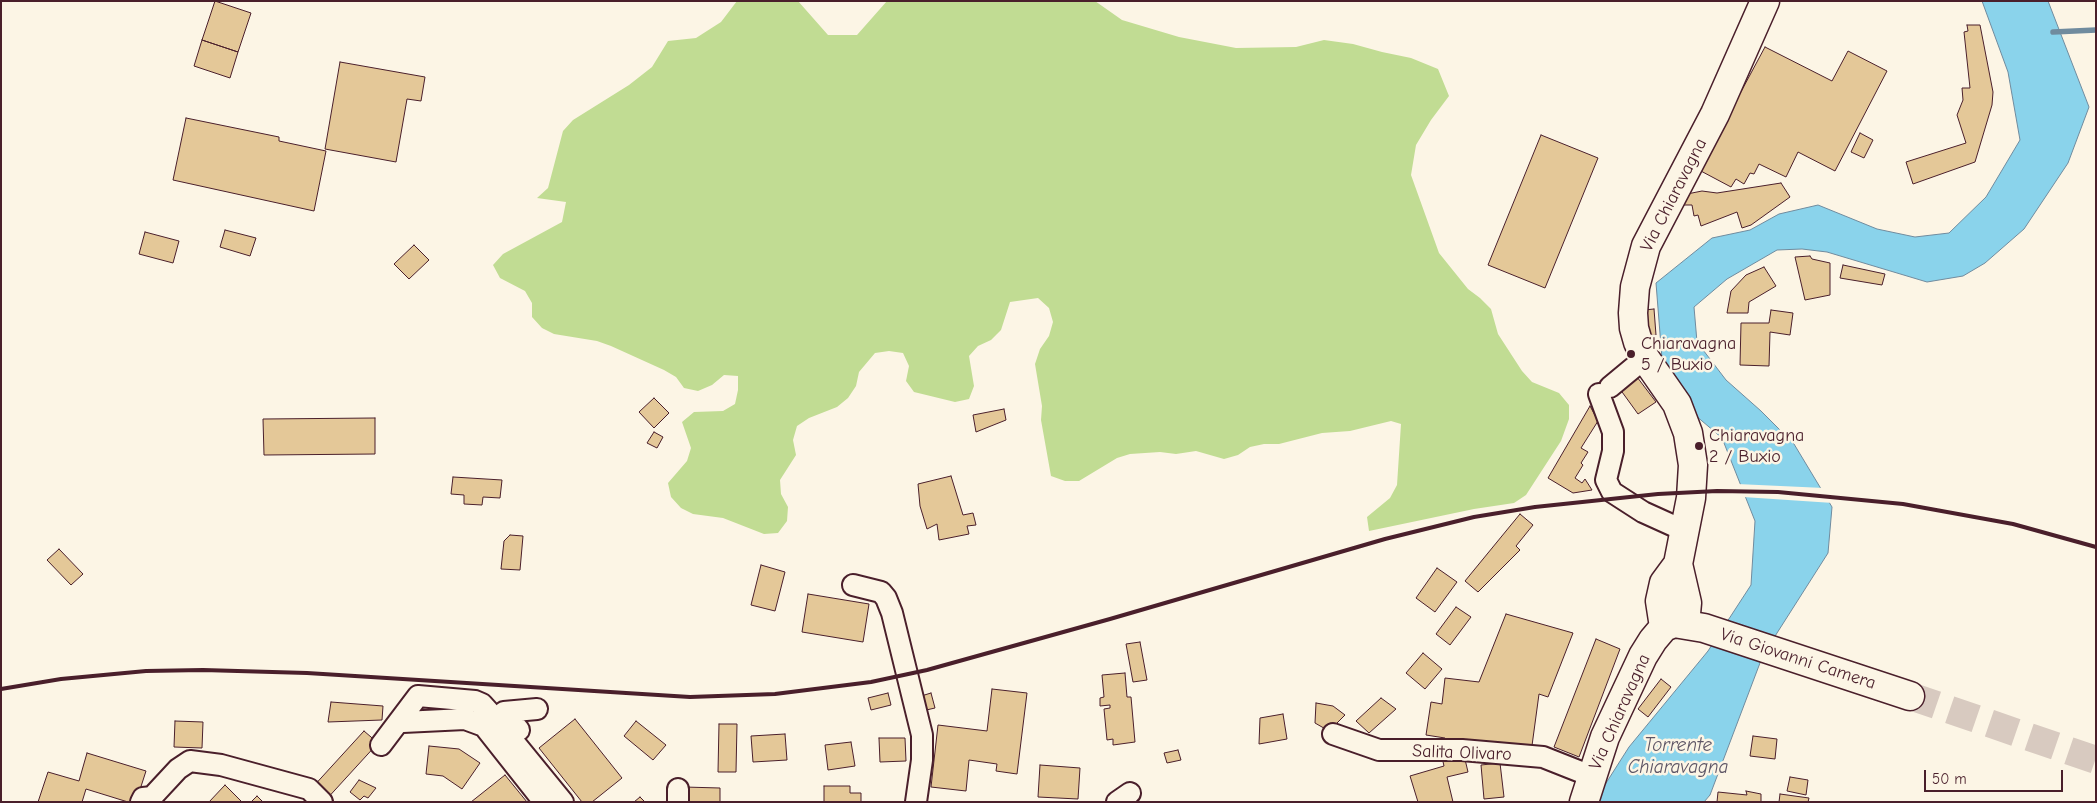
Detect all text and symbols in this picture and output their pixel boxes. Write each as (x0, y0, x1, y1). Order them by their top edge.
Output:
street label: Via Chiaravagna (1636, 135, 1712, 255)
place label: Chiaravagna 5 / Buxio (1641, 333, 1736, 376)
marker: Chiaravagna 5 / Buxio (1625, 348, 1637, 360)
place label: Chiaravagna 2 / Buxio (1709, 425, 1804, 468)
marker: Chiaravagna 2 / Buxio (1693, 440, 1705, 452)
street label: Via Giovanni Camera (1718, 624, 1878, 694)
street label: Via Chiaravagna (1585, 651, 1655, 773)
water label: Torrente Chiaravagna (1628, 735, 1728, 779)
street label: Salita Olivaro (1412, 740, 1512, 766)
scale bar (1927, 760, 2066, 792)
text: 50 m (1932, 770, 1967, 788)

